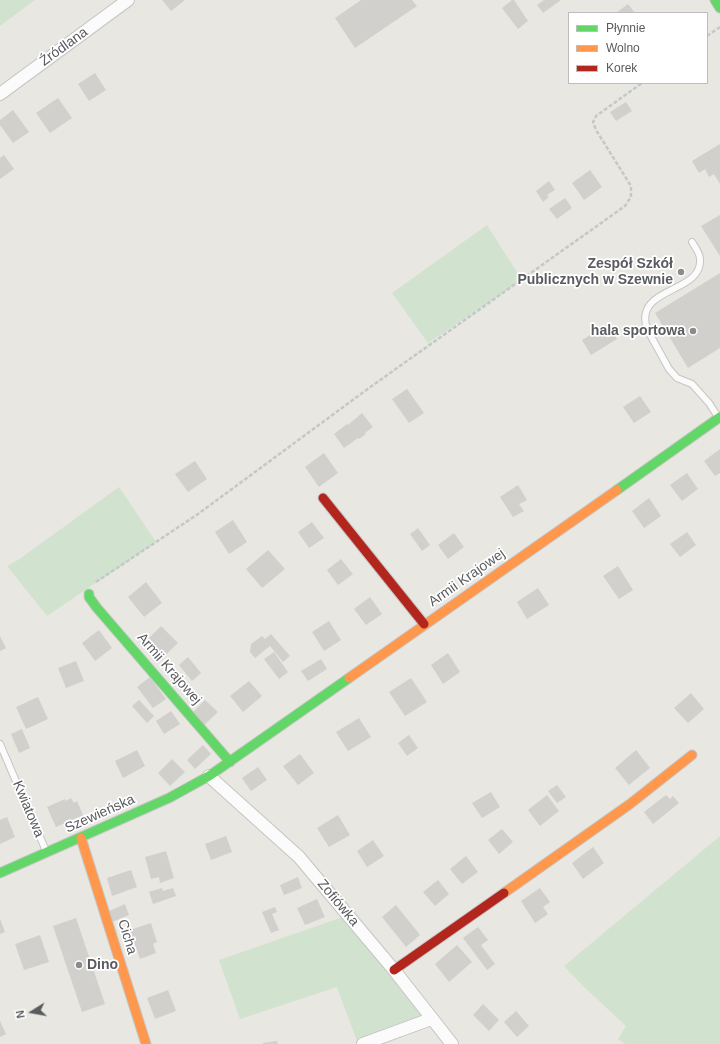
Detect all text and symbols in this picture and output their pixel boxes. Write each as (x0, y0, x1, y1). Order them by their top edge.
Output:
legend (568, 12, 708, 84)
text: Płynnie (606, 21, 645, 35)
street label: Źródlana (37, 24, 91, 70)
text: Wolno (606, 41, 640, 55)
text: Korek (606, 61, 637, 75)
place label: Zespół Szkół Publicznych w Szewnie (517, 256, 673, 288)
marker: Zespół Szkół Publicznych w Szewnie (676, 267, 686, 277)
place label: hala sportowa (591, 323, 685, 339)
marker: hala sportowa (688, 326, 698, 336)
street label: Armii Krajowej (426, 545, 508, 611)
street label: Armii Krajowej (133, 630, 205, 708)
street label: Kwiatowa (9, 778, 47, 840)
street label: Szewieńska (62, 791, 138, 837)
street label: Zofiówka (314, 876, 362, 930)
street label: Cicha (114, 917, 140, 957)
place label: Dino (87, 957, 118, 973)
marker: Dino (74, 960, 84, 970)
north arrow (12, 992, 52, 1032)
text: N (14, 1009, 27, 1019)

